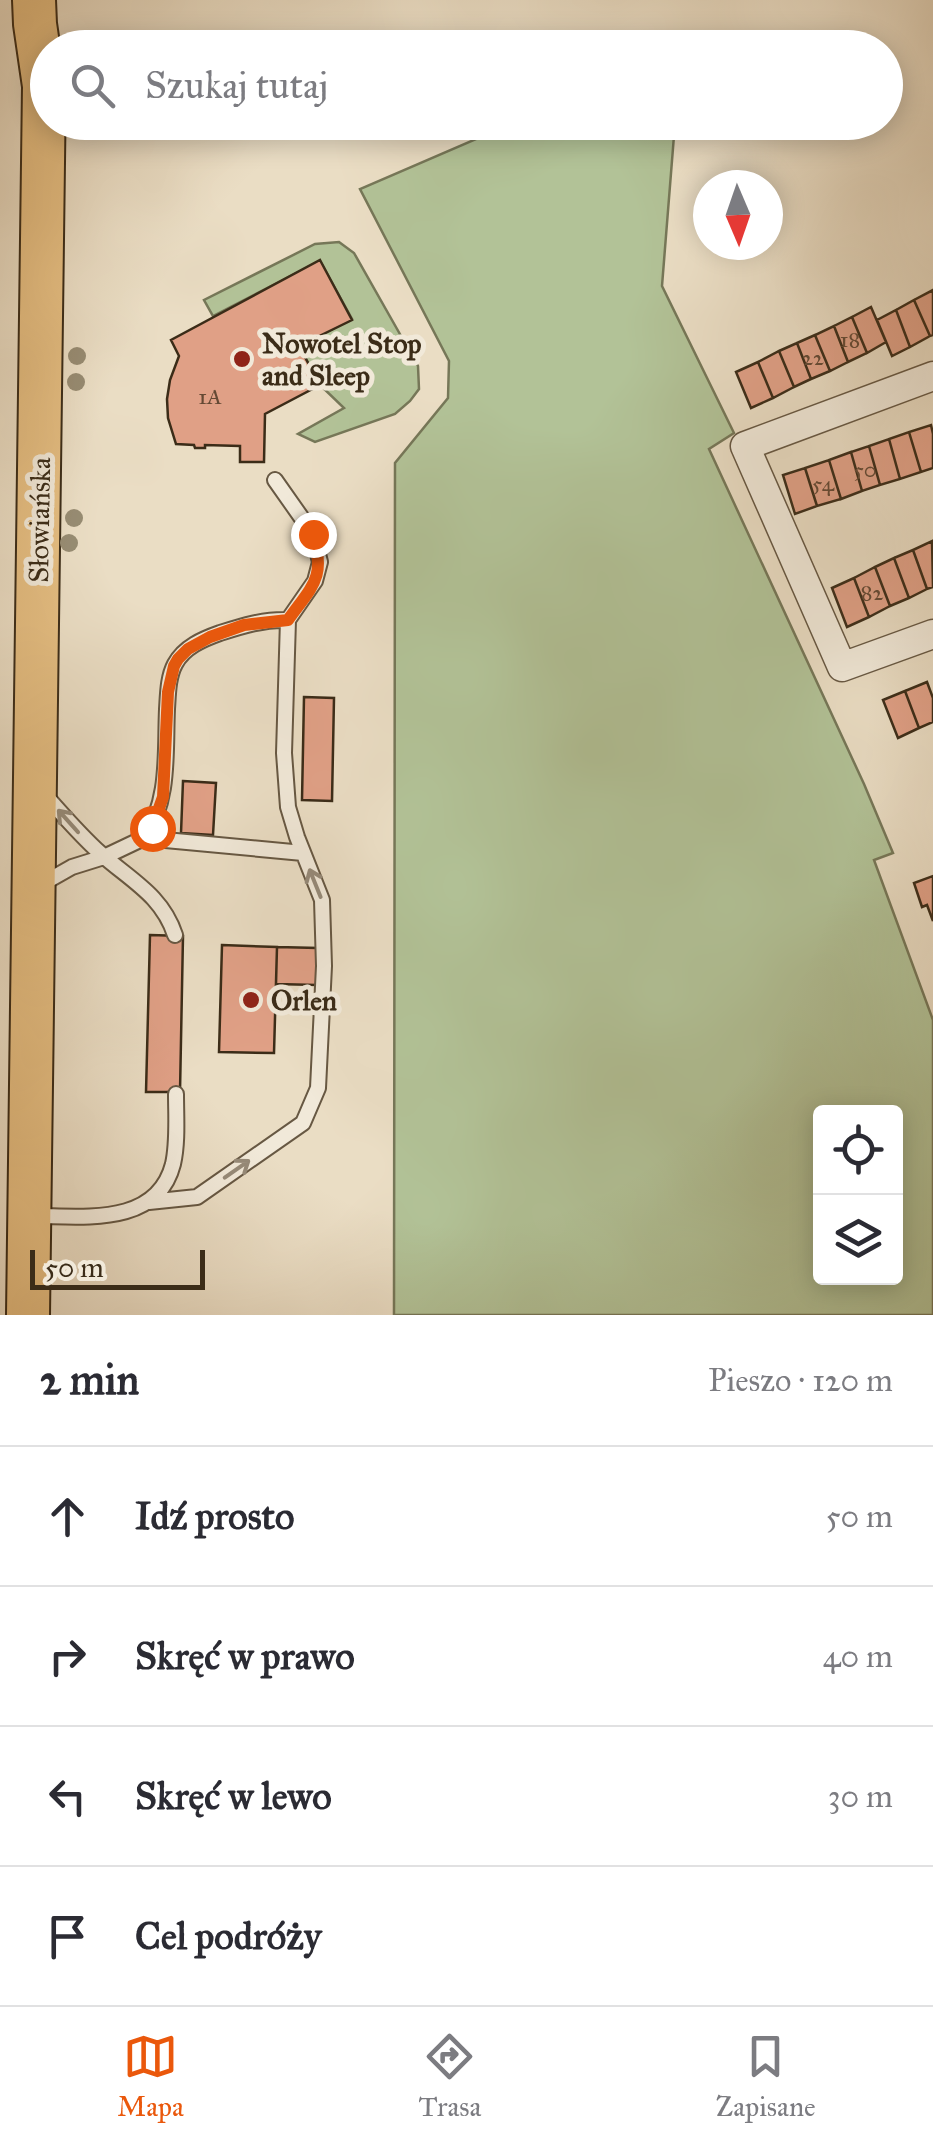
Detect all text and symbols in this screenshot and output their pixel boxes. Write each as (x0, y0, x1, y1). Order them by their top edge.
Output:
search box (30, 30, 903, 140)
icon: search (65, 58, 120, 113)
text: Szukaj tutaj (145, 62, 328, 108)
north arrow (693, 170, 783, 260)
place label: Nowotel Stop and Sleep (262, 326, 421, 393)
house number: 18 (840, 326, 860, 353)
house number: 22 (802, 344, 824, 371)
marker: Nowotel Stop and Sleep (231, 348, 253, 370)
house number: 1A (198, 383, 222, 410)
house number: 50 (853, 456, 877, 483)
street label: Słowiańska (21, 457, 58, 583)
house number: 54 (812, 470, 835, 497)
route end (291, 512, 337, 558)
house number: 82 (861, 579, 883, 606)
route start (130, 806, 176, 852)
one-way arrow (57, 809, 80, 834)
one-way arrow (305, 868, 323, 899)
place label: Orlen (271, 983, 337, 1018)
marker: Orlen (240, 989, 262, 1011)
map controls (813, 1105, 903, 1285)
button: locate (813, 1105, 903, 1195)
one-way arrow (223, 1158, 250, 1179)
button: layers (813, 1195, 903, 1285)
scale bar (30, 1245, 205, 1290)
text: 50 m (45, 1250, 104, 1285)
text: 2 min (40, 1354, 139, 1406)
text: Pieszo · 120 m (708, 1361, 893, 1400)
icon: ahead (40, 1489, 95, 1544)
text: Idź prosto (135, 1493, 295, 1539)
text: 50 m (826, 1497, 893, 1536)
icon: right (40, 1629, 95, 1684)
text: Skręć w prawo (135, 1633, 355, 1679)
text: 40 m (823, 1637, 893, 1676)
icon: left (40, 1769, 95, 1824)
text: Skręć w lewo (135, 1773, 332, 1819)
text: 30 m (828, 1777, 893, 1816)
icon: arrive (40, 1909, 95, 1964)
text: Cel podróży (135, 1913, 322, 1959)
tab: Mapa (117, 2029, 184, 2124)
tab: Trasa (418, 2029, 481, 2124)
tab: Zapisane (716, 2029, 816, 2124)

